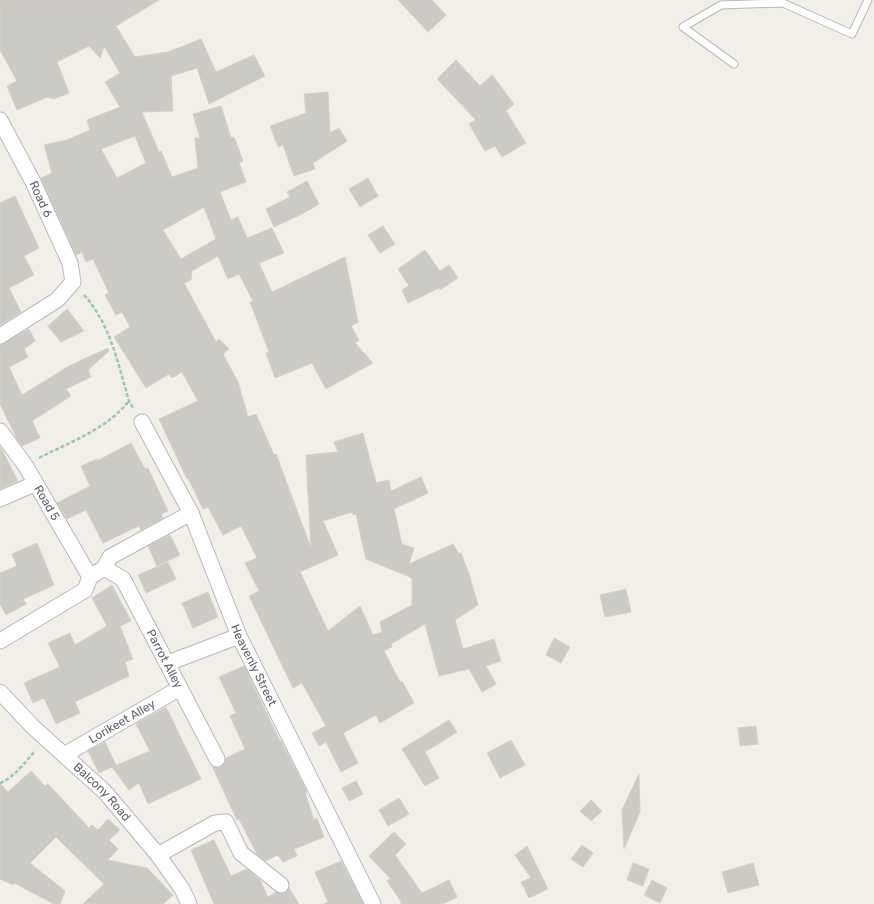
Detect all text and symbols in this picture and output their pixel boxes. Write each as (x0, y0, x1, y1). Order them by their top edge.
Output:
street label: Road 6 (26, 179, 55, 220)
street label: Road 5 (31, 483, 63, 523)
street label: Heavenly Street (228, 622, 280, 708)
street label: Parrot Alley (144, 627, 186, 691)
street label: Lorikeet Alley (86, 697, 158, 746)
street label: Balcony Road (71, 760, 133, 824)

